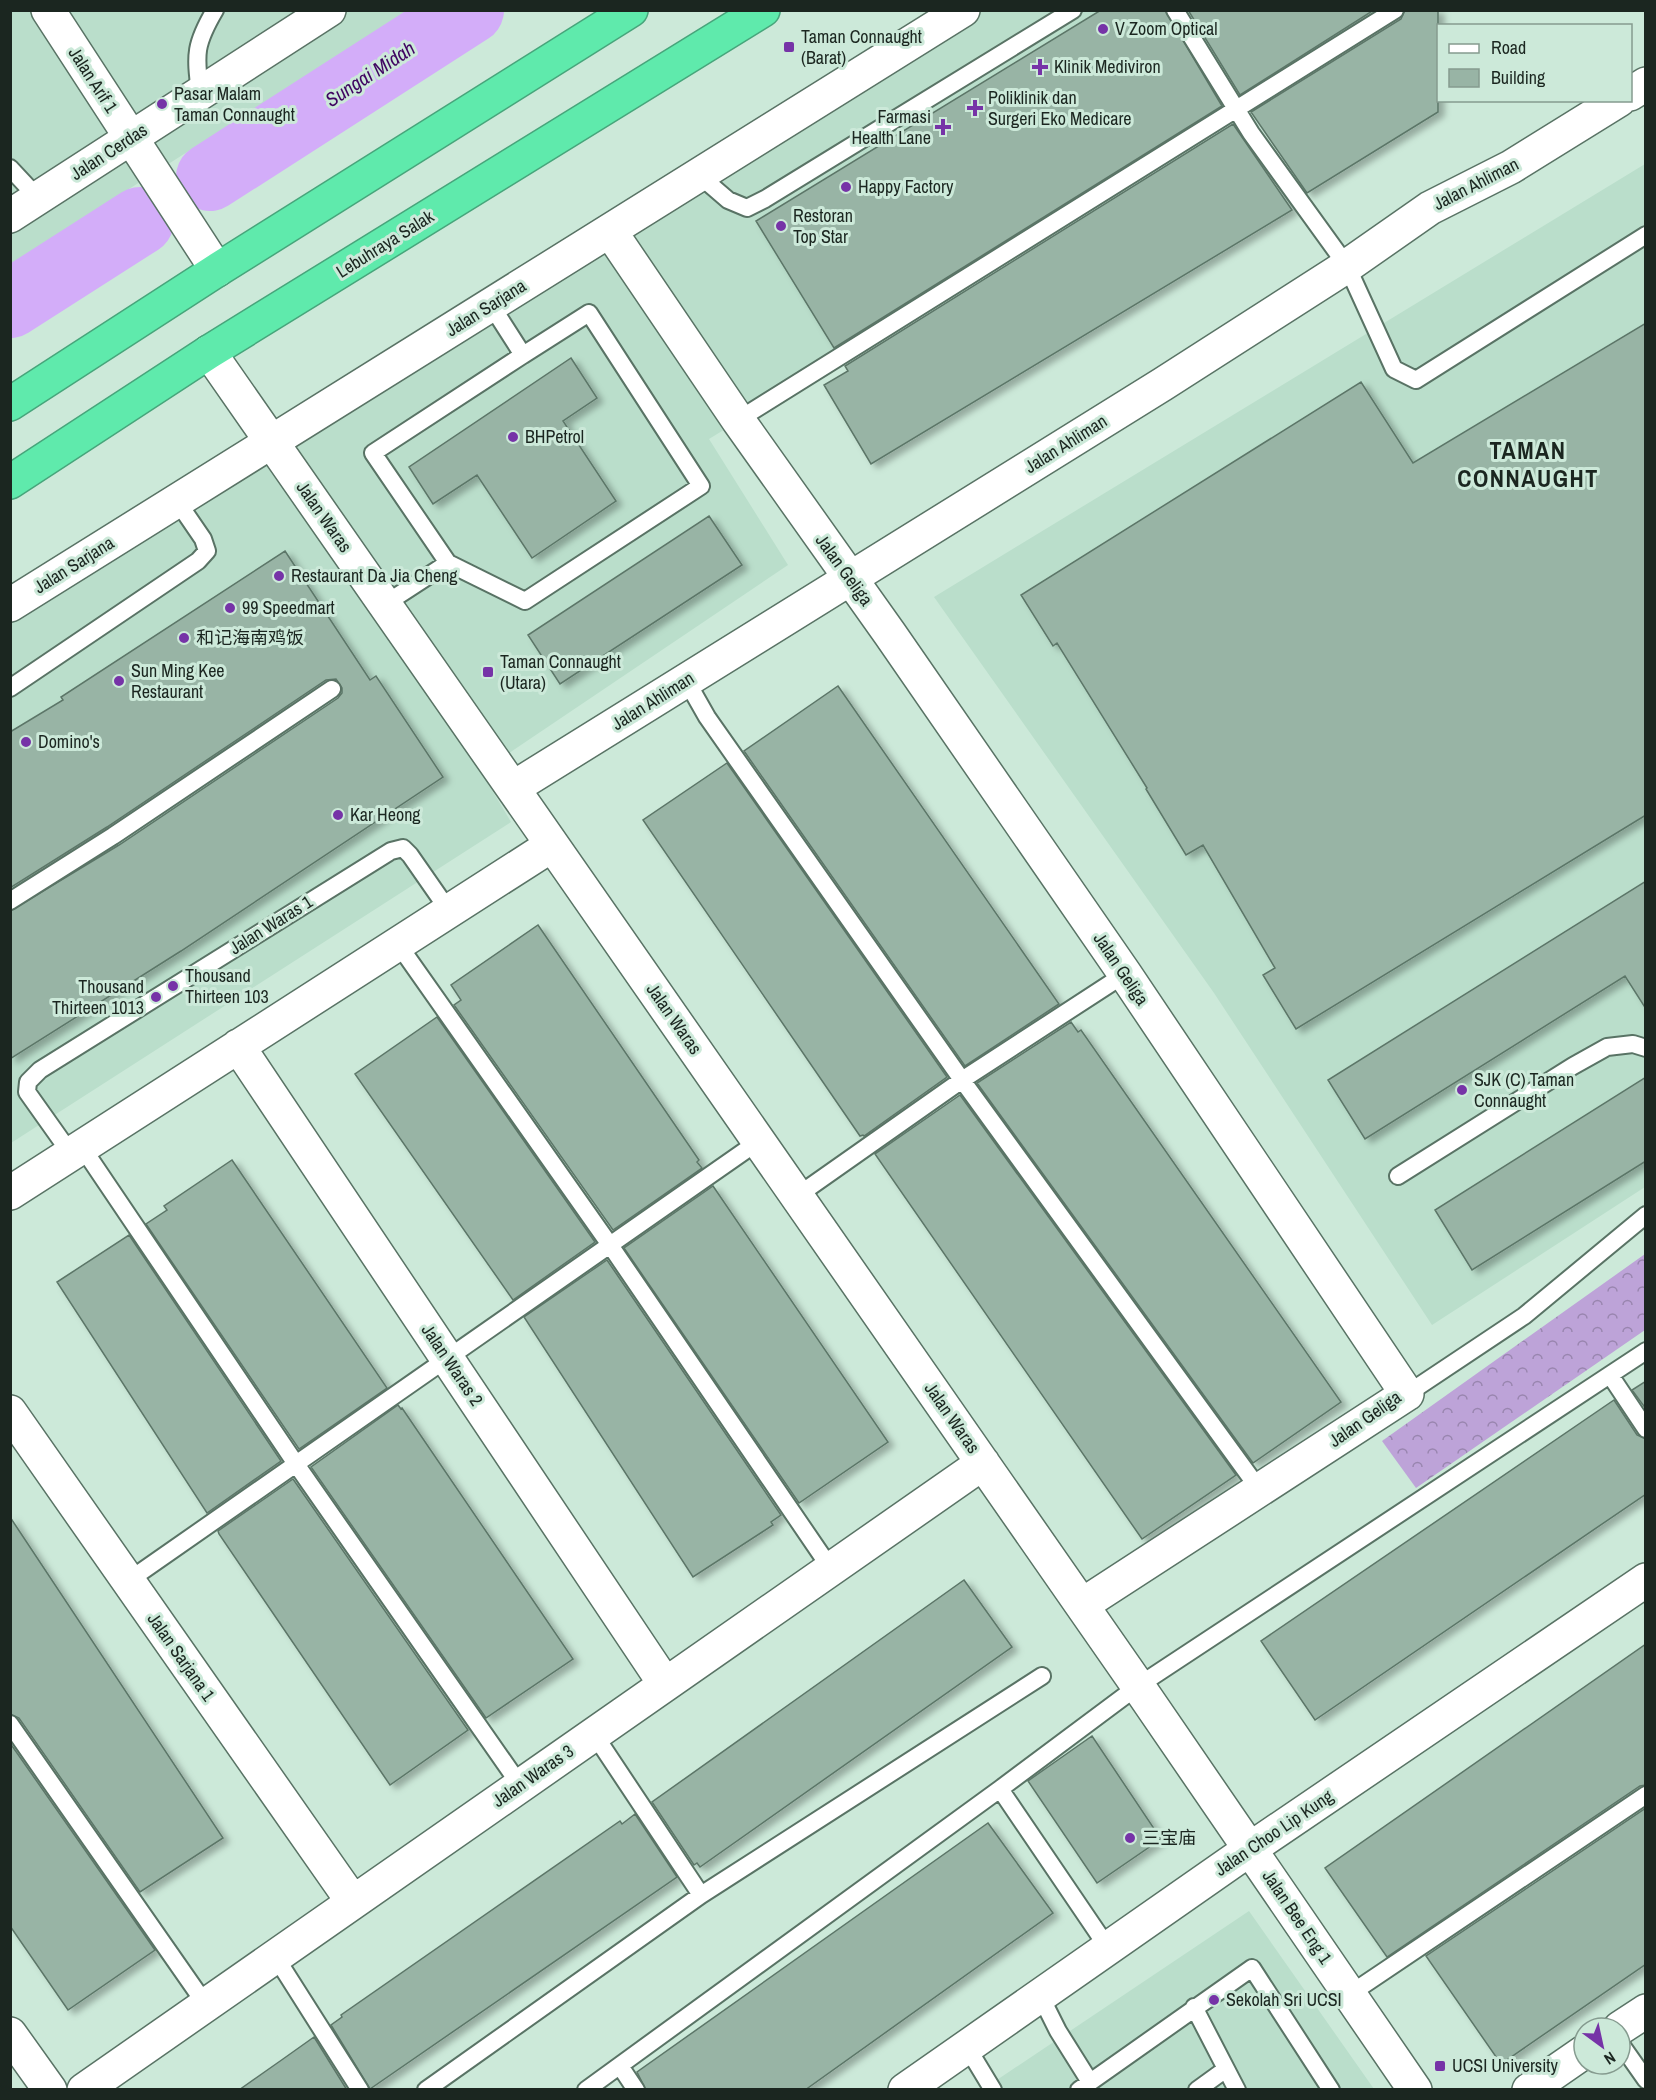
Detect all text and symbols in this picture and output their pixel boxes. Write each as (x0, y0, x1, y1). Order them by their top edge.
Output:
place label: V Zoom Optical (1115, 16, 1218, 41)
marker: V Zoom Optical (1096, 22, 1110, 36)
place label: Taman Connaught (Barat) (801, 24, 922, 70)
legend (1437, 24, 1632, 102)
water label: Sungai Midah (320, 34, 420, 113)
text: Road (1491, 35, 1526, 60)
marker: Taman Connaught (Barat) (782, 40, 796, 54)
street label: Jalan Arif 1 (63, 42, 124, 118)
place label: Klinik Mediviron (1054, 54, 1161, 79)
marker: Klinik Mediviron (1031, 58, 1049, 76)
text: Building (1491, 65, 1546, 90)
place label: Pasar Malam Taman Connaught (174, 81, 295, 127)
place label: Poliklinik dan Surgeri Eko Medicare (988, 85, 1132, 131)
marker: Pasar Malam Taman Connaught (155, 97, 169, 111)
marker: Poliklinik dan Surgeri Eko Medicare (966, 99, 984, 117)
place label: Farmasi Health Lane (851, 104, 931, 150)
street label: Jalan Cerdas (65, 117, 152, 186)
marker: Farmasi Health Lane (936, 120, 950, 134)
street label: Jalan Ahliman (1429, 151, 1523, 216)
place label: Happy Factory (858, 174, 954, 199)
marker: Happy Factory (839, 180, 853, 194)
street label: Lebuhraya Salak (331, 203, 439, 284)
place label: Restoran Top Star (793, 203, 853, 249)
marker: Restoran Top Star (774, 219, 788, 233)
street label: Jalan Sarjana (441, 273, 531, 342)
street label: Jalan Ahliman (1020, 408, 1112, 479)
place label: BHPetrol (525, 424, 584, 449)
marker: BHPetrol (506, 430, 520, 444)
district label: TAMAN CONNAUGHT (1457, 434, 1599, 494)
street label: Jalan Waras (291, 476, 358, 557)
street label: Jalan Geliga (810, 529, 879, 611)
street label: Jalan Sarjana (29, 530, 119, 599)
place label: Restaurant Da Jia Cheng (291, 563, 458, 588)
marker: Restaurant Da Jia Cheng (272, 569, 286, 583)
place label: 99 Speedmart (242, 595, 335, 620)
marker: 99 Speedmart (223, 601, 237, 615)
place label: 和记海南鸡饭 (196, 625, 304, 650)
marker: 和记海南鸡饭 (177, 631, 191, 645)
place label: Taman Connaught (Utara) (500, 649, 621, 695)
place label: Sun Ming Kee Restaurant (131, 658, 225, 704)
marker: Taman Connaught (Utara) (481, 665, 495, 679)
street label: Jalan Ahliman (607, 665, 699, 736)
marker: Sun Ming Kee Restaurant (112, 674, 126, 688)
place label: Domino's (38, 729, 100, 754)
marker: Domino's (19, 735, 33, 749)
place label: Kar Heong (350, 802, 421, 827)
marker: Kar Heong (331, 808, 345, 822)
street label: Jalan Waras 1 (224, 889, 318, 960)
street label: Jalan Geliga (1088, 927, 1155, 1010)
place label: Thousand Thirteen 103 (185, 963, 269, 1009)
place label: Thousand Thirteen 1013 (52, 974, 144, 1020)
street label: Jalan Waras (641, 978, 708, 1059)
marker: Thousand Thirteen 103 (166, 979, 180, 993)
marker: Thousand Thirteen 1013 (149, 990, 163, 1004)
place label: SJK (C) Taman Connaught (1474, 1067, 1574, 1113)
marker: SJK (C) Taman Connaught (1455, 1083, 1469, 1097)
street label: Jalan Waras 2 (416, 1319, 489, 1411)
street label: Jalan Waras (919, 1377, 986, 1458)
street label: Jalan Geliga (1324, 1385, 1406, 1453)
street label: Jalan Sarjana 1 (142, 1608, 222, 1707)
street label: Jalan Waras 3 (487, 1738, 578, 1813)
street label: Jalan Choo Lip Kung (1210, 1783, 1339, 1881)
place label: 三宝庙 (1142, 1825, 1196, 1850)
marker: 三宝庙 (1123, 1831, 1137, 1845)
street label: Jalan Bee Eng 1 (1257, 1865, 1339, 1969)
place label: Sekolah Sri UCSI (1226, 1987, 1342, 2012)
marker: Sekolah Sri UCSI (1207, 1993, 1221, 2007)
north arrow (1572, 2016, 1632, 2076)
text: N (1600, 2047, 1620, 2070)
place label: UCSI University (1452, 2053, 1558, 2078)
marker: UCSI University (1433, 2059, 1447, 2073)

